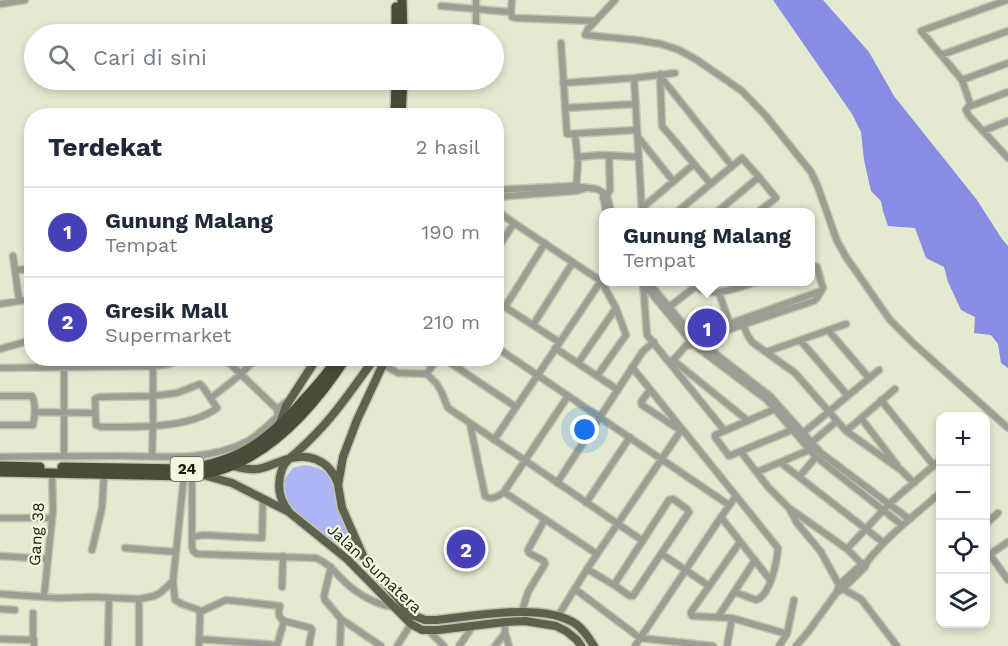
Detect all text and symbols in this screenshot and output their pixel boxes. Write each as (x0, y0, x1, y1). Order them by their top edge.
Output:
search box (24, 24, 504, 90)
icon: search (45, 41, 78, 74)
text: Cari di sini (93, 45, 207, 70)
text: Terdekat (48, 132, 162, 162)
text: 2 hasil (416, 135, 480, 159)
text: Gunung Malang (105, 208, 273, 233)
popup (599, 208, 815, 286)
text: 1 (63, 220, 72, 244)
text: 190 m (422, 220, 480, 244)
text: Gunung Malang (623, 223, 791, 248)
text: Tempat (105, 233, 177, 257)
text: Tempat (623, 248, 695, 272)
text: Gresik Mall (105, 298, 228, 323)
pin: 1 (688, 306, 726, 350)
text: 2 (62, 310, 73, 334)
text: 210 m (422, 310, 480, 334)
text: Supermarket (105, 323, 231, 347)
map controls (936, 412, 990, 628)
button: + (936, 412, 990, 466)
your location (570, 415, 599, 444)
road number: 24 (170, 457, 204, 481)
button: − (936, 466, 990, 520)
street label: Gang 38 (25, 502, 48, 566)
street label: Jalan Sumatera (323, 520, 426, 617)
button: locate (936, 520, 990, 574)
pin: 2 (446, 526, 486, 572)
button: layers (936, 574, 990, 628)

